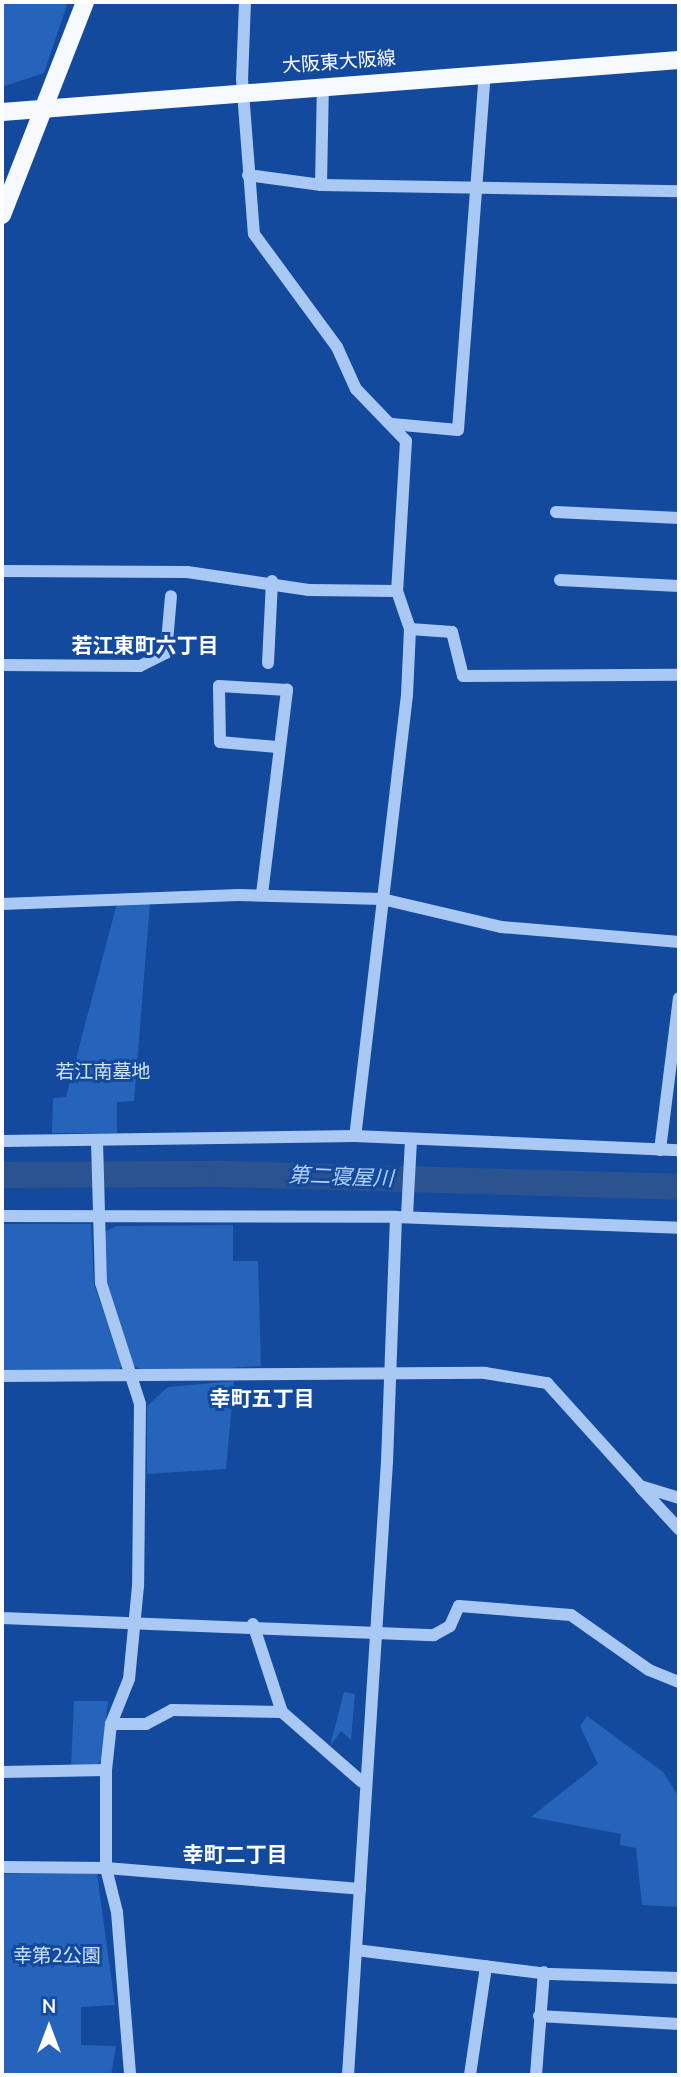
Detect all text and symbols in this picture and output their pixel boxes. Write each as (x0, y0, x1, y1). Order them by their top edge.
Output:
street label: 大阪東大阪線 (281, 48, 397, 78)
district label: 若江東町六丁目 (72, 633, 218, 659)
park label: 若江南墓地 (56, 1062, 150, 1084)
water label: 第二寝屋川 (288, 1163, 394, 1191)
district label: 幸町五丁目 (210, 1386, 314, 1412)
district label: 幸町二丁目 (183, 1842, 287, 1868)
park label: 幸第2公園 (13, 1946, 101, 1968)
north arrow (14, 1993, 84, 2063)
text: N (42, 1994, 56, 2020)

